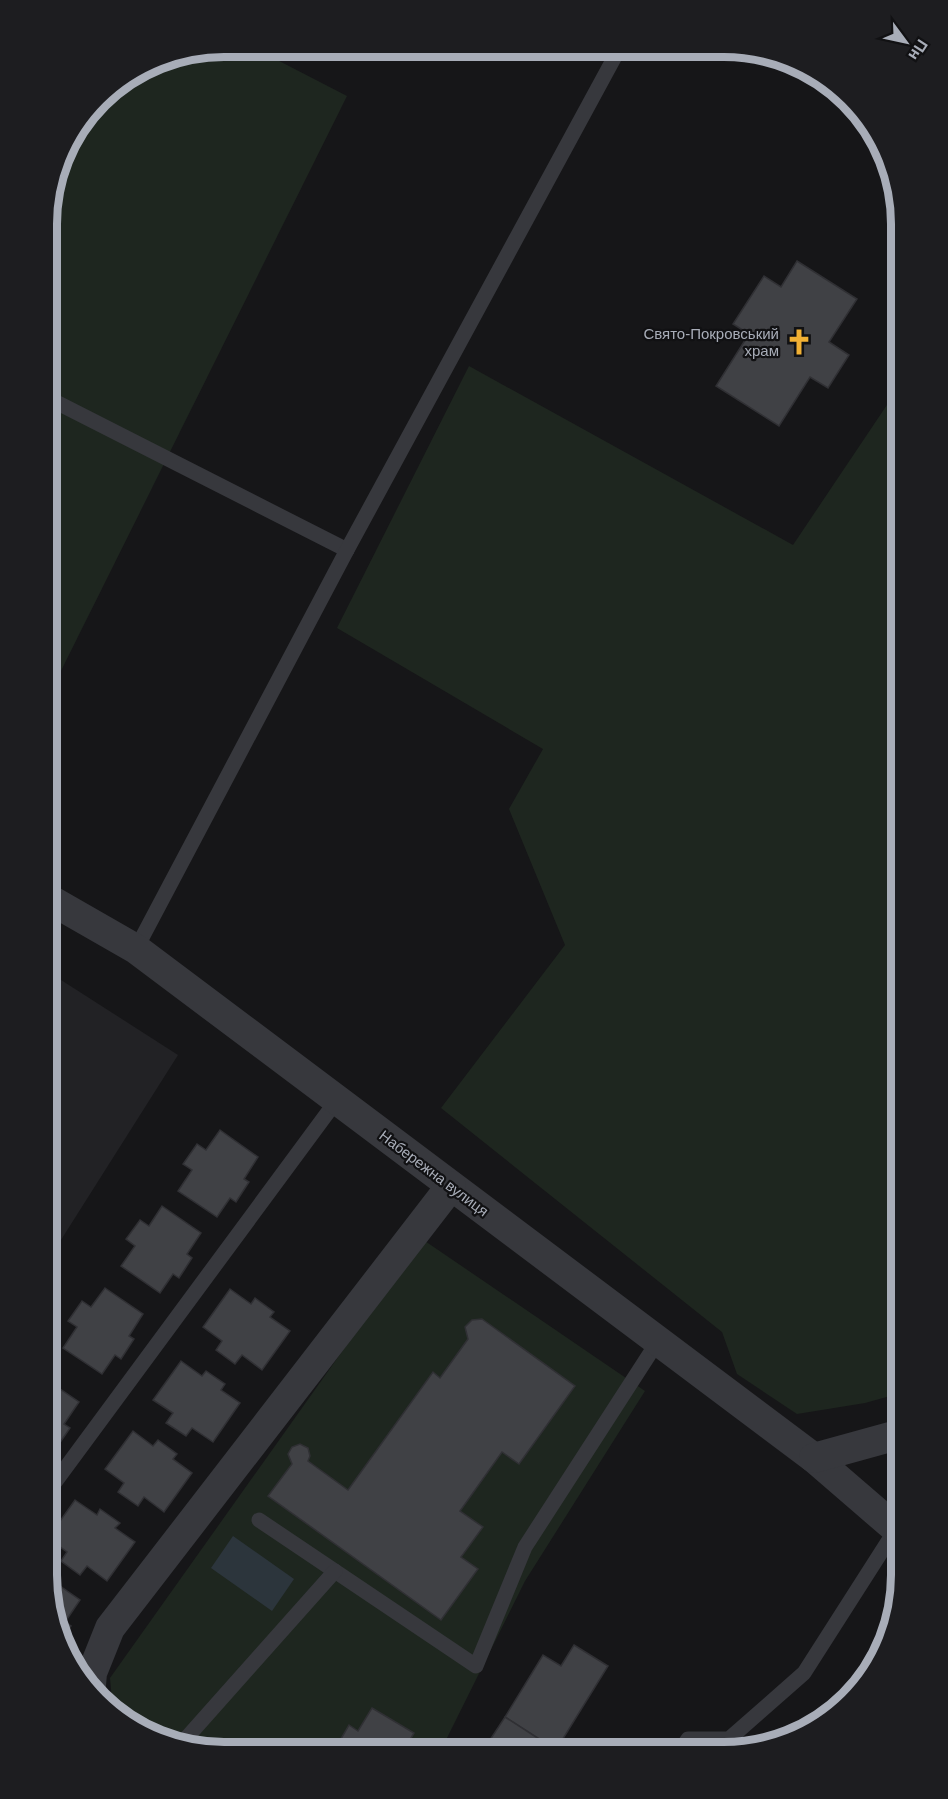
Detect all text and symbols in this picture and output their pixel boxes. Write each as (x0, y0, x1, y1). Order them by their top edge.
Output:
north arrow (876, 12, 936, 72)
text: Пн (905, 36, 931, 63)
place label: Свято-Покровський храм (643, 325, 779, 359)
church icon: Свято-Покровський храм (784, 327, 814, 357)
street label: Набережна вулиця (376, 1127, 492, 1219)

